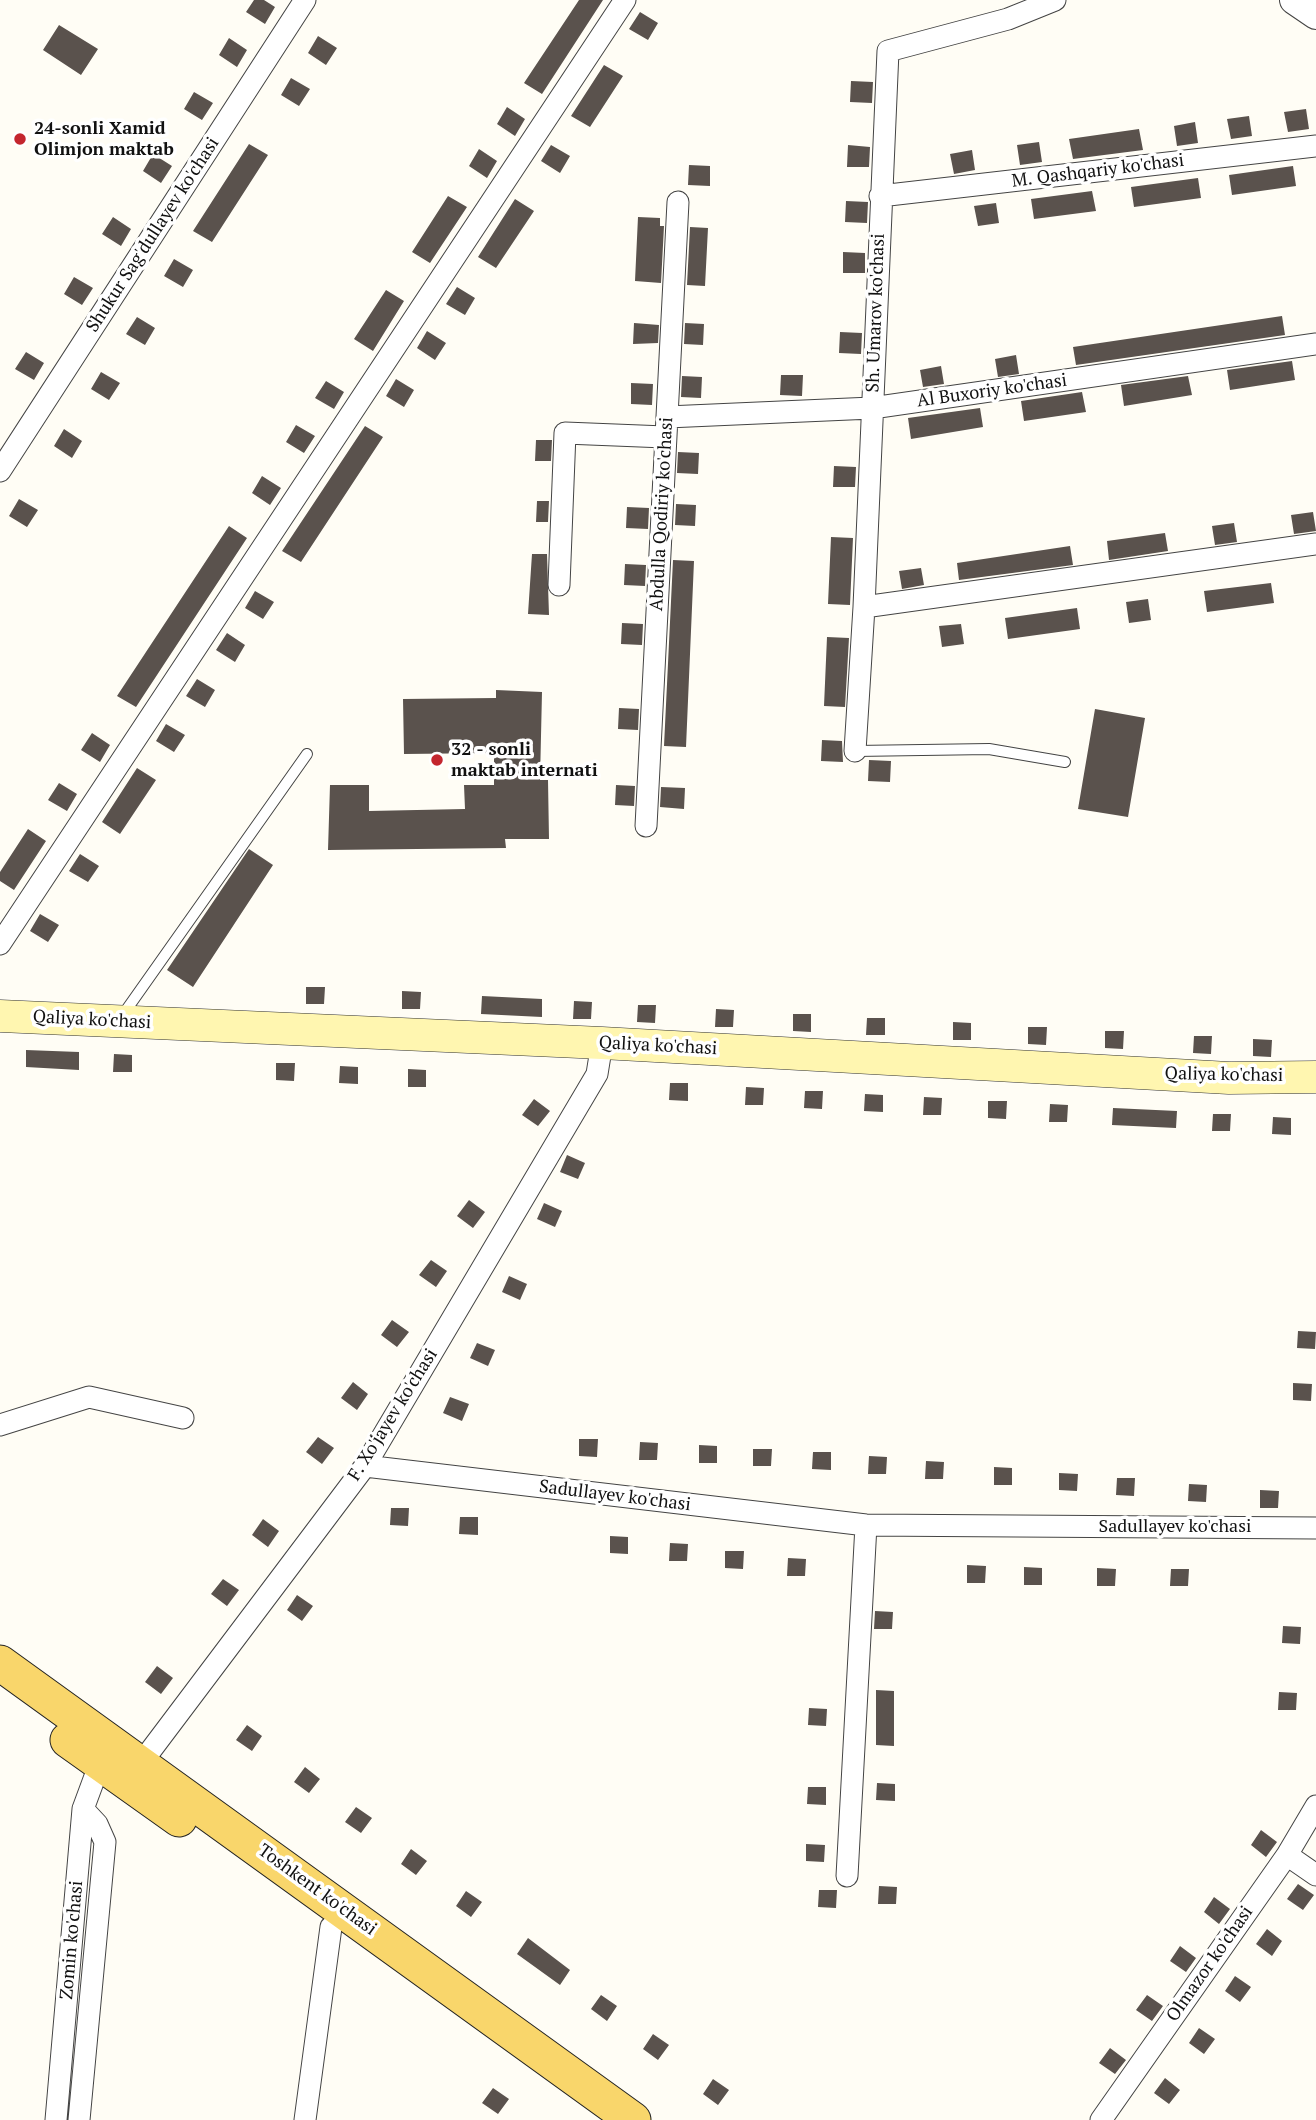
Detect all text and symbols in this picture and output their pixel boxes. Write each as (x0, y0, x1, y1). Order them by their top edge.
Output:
place label: 24-sonli Xamid Olimjon maktab (34, 118, 174, 160)
marker: 24-sonli Xamid Olimjon maktab (12, 131, 28, 147)
street label: Shukur Sag'dullayev ko'chasi (82, 134, 224, 336)
street label: M. Qashqariy ko'chasi (1011, 150, 1185, 192)
street label: Sh. Umarov ko'chasi (862, 233, 890, 393)
street label: Al Buxoriy ko'chasi (916, 370, 1068, 412)
street label: Abdulla Qodiriy ko'chasi (646, 417, 678, 611)
place label: 32 - sonli maktab internati (451, 739, 598, 782)
marker: 32 - sonli maktab internati (429, 752, 445, 768)
street label: Qaliya ko'chasi (32, 1006, 152, 1034)
street label: Qaliya ko'chasi (598, 1032, 718, 1060)
street label: Qaliya ko'chasi (1165, 1063, 1283, 1087)
street label: F. Xo'jayev ko'chasi (344, 1345, 442, 1485)
street label: Sadullayev ko'chasi (538, 1476, 692, 1516)
street label: Sadullayev ko'chasi (1099, 1516, 1251, 1538)
street label: Toshkent ko'chasi (254, 1840, 380, 1940)
street label: Zomin ko'chasi (56, 1880, 88, 2000)
street label: Olmazor ko'chasi (1162, 1902, 1258, 2026)

